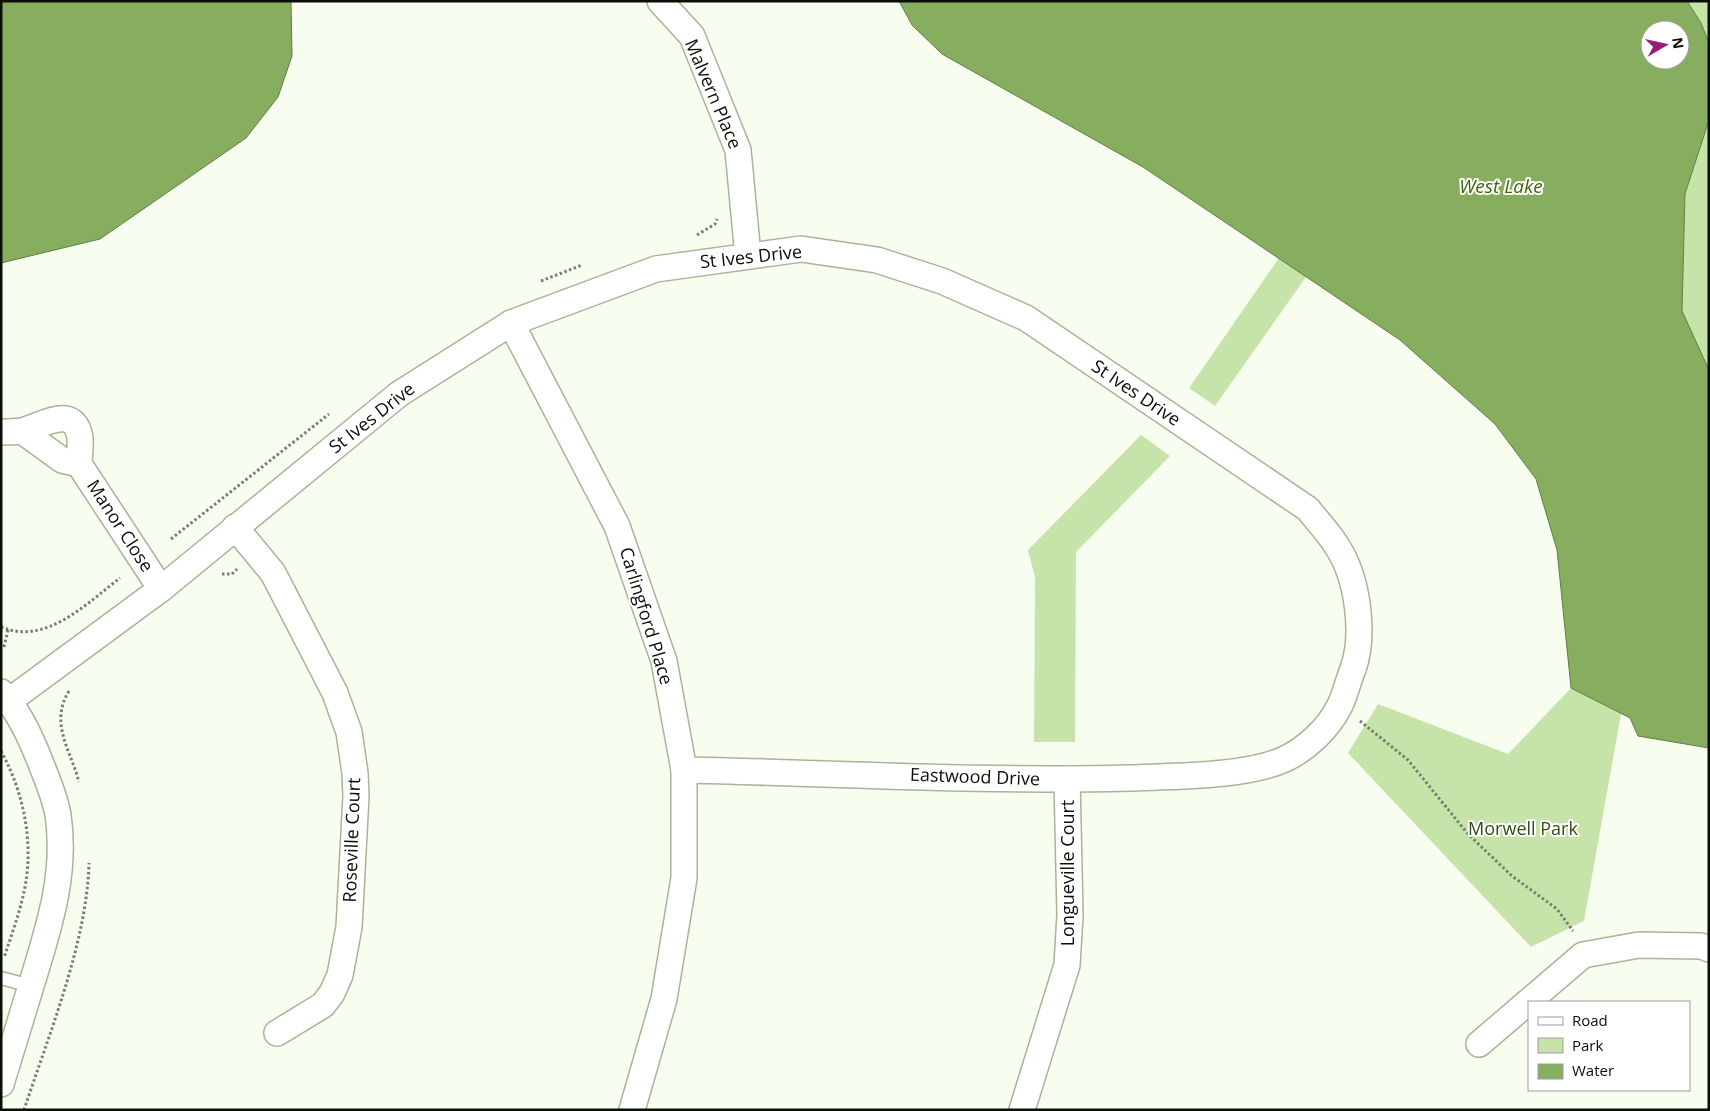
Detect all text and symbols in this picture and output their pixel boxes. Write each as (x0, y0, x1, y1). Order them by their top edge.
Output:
north arrow (1640, 20, 1690, 70)
street label: Malvern Place (680, 35, 748, 152)
text: N (1668, 36, 1689, 50)
water label: West Lake (1459, 173, 1543, 199)
street label: St Ives Drive (699, 239, 803, 273)
street label: St Ives Drive (1087, 354, 1186, 431)
street label: St Ives Drive (324, 376, 419, 458)
street label: Manor Close (82, 475, 160, 576)
street label: Carlingford Place (615, 544, 679, 687)
street label: Eastwood Drive (909, 762, 1041, 790)
street label: Roseville Court (337, 777, 365, 903)
street label: Longueville Court (1055, 800, 1079, 946)
park label: Morwell Park (1468, 816, 1578, 840)
legend (1528, 1001, 1690, 1091)
text: Road (1572, 1010, 1608, 1030)
text: Park (1572, 1035, 1603, 1055)
text: Water (1572, 1060, 1614, 1080)

